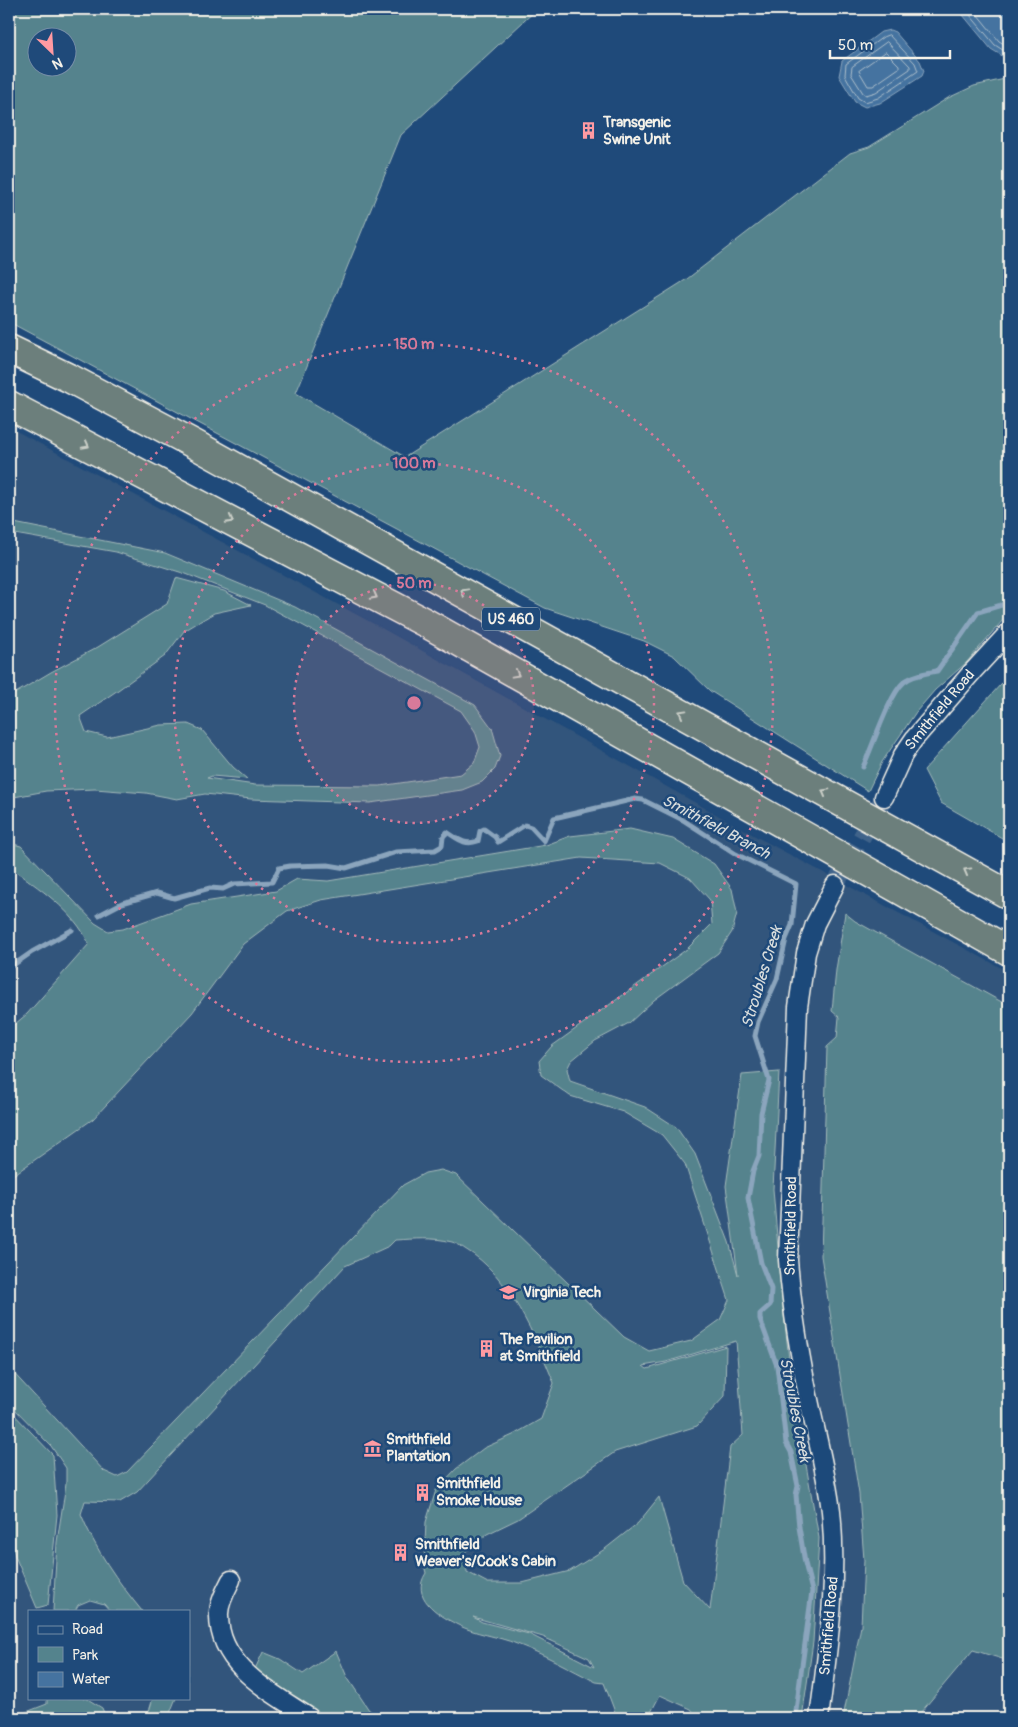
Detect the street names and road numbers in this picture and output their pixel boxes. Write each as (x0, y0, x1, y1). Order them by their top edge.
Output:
road number: US 460 (482, 608, 540, 630)
street label: Smithfield Road (901, 666, 979, 754)
street label: Smithfield Road (781, 1176, 801, 1276)
street label: Smithfield Road (815, 1576, 843, 1676)

